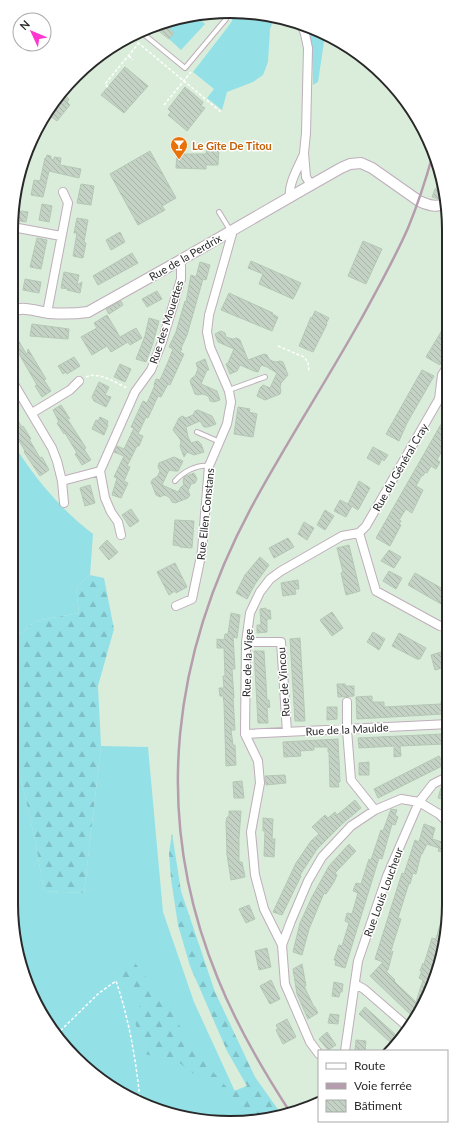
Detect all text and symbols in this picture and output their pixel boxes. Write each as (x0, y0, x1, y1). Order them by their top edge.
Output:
north arrow (12, 12, 52, 52)
text: N (17, 17, 32, 32)
bar icon: Le Gîte De Titou (169, 135, 189, 160)
place label: Le Gîte De Titou (192, 139, 272, 152)
street label: Rue de la Perdrix (147, 231, 224, 283)
street label: Rue des Mouettes (146, 278, 186, 365)
street label: Rue du Général Cray (370, 420, 431, 513)
street label: Rue Ellen Constans (194, 467, 216, 561)
street label: Rue de la Vige (239, 628, 255, 697)
street label: Rue de Vincou (274, 647, 292, 717)
street label: Rue de la Maulde (305, 720, 389, 738)
street label: Rue Louis Loucheur (361, 846, 405, 938)
legend (318, 1050, 448, 1122)
text: Route (354, 1058, 385, 1073)
text: Voie ferrée (354, 1078, 412, 1093)
text: Bâtiment (354, 1098, 403, 1113)

